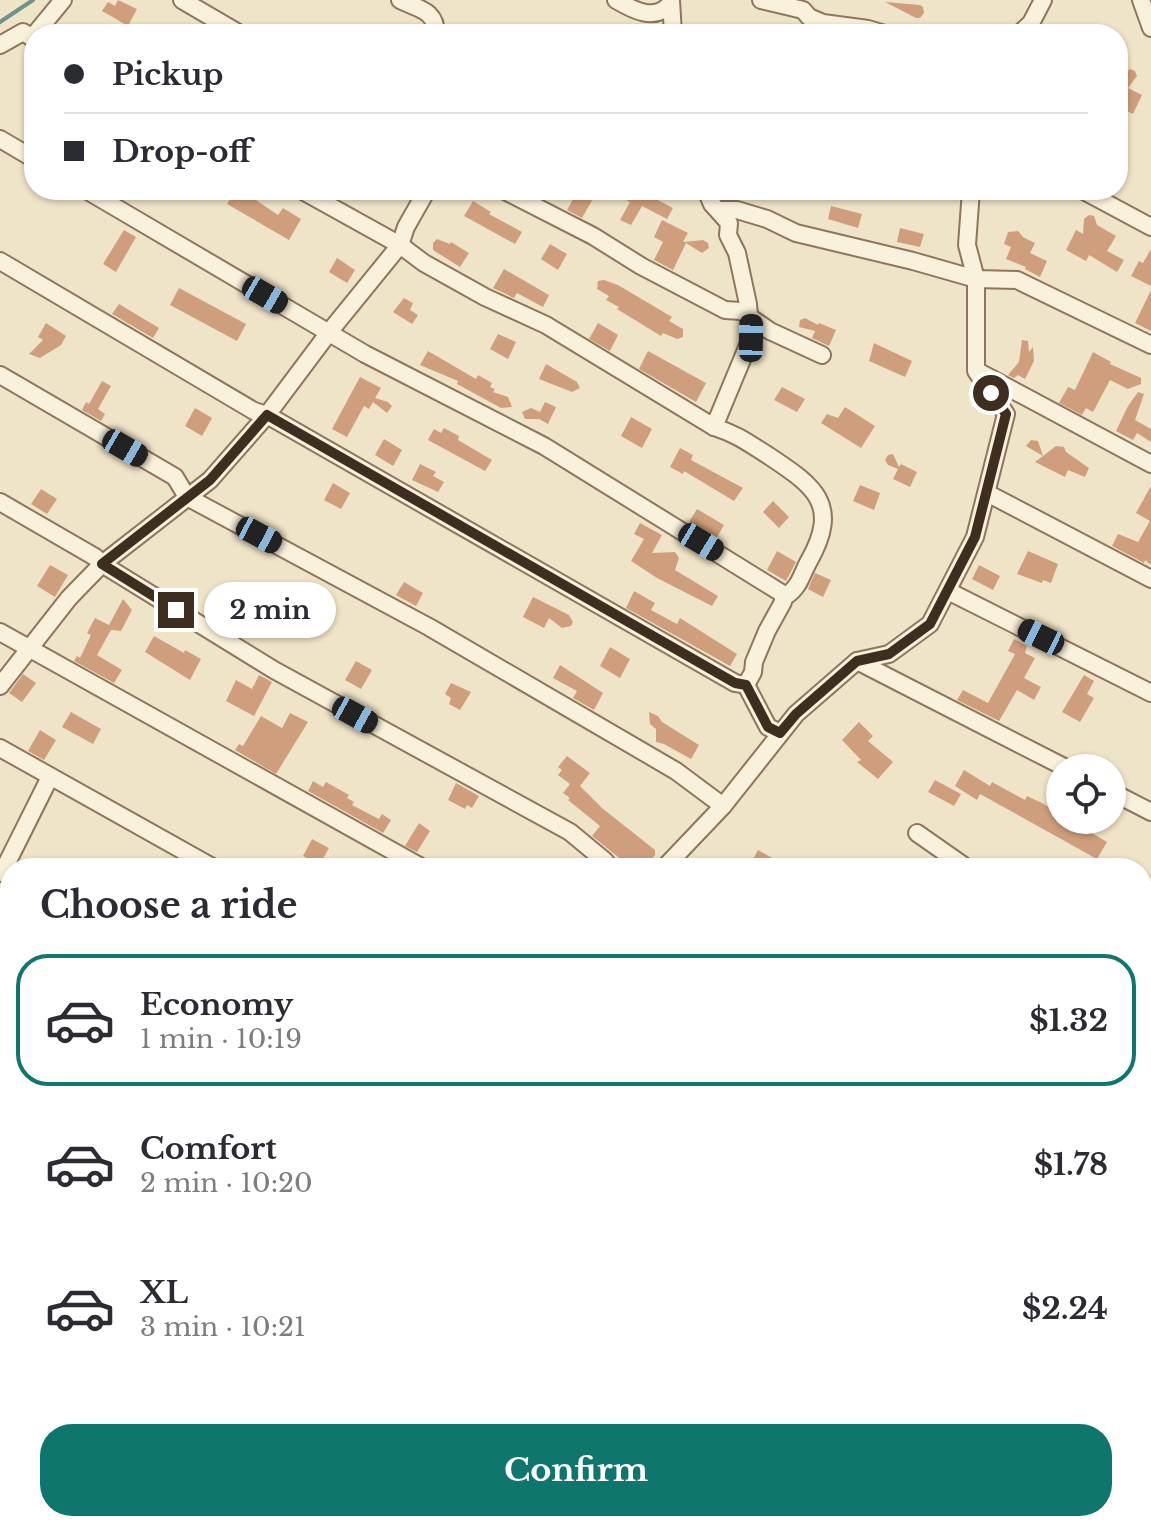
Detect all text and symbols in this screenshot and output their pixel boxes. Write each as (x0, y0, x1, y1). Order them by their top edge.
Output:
text: Pickup (112, 56, 223, 93)
text: Drop-off (112, 133, 252, 170)
car (238, 273, 292, 317)
car (739, 314, 763, 362)
route start (973, 375, 1009, 411)
car (98, 426, 152, 470)
car (232, 513, 286, 557)
car (674, 519, 728, 565)
callout: 2 min (204, 582, 336, 638)
route end (158, 592, 194, 628)
text: 2 min (230, 594, 310, 626)
car (1014, 616, 1068, 658)
car (328, 693, 382, 737)
map controls (1046, 754, 1126, 834)
button: locate (1046, 754, 1126, 834)
text: Choose a ride (40, 883, 297, 928)
icon: car (44, 984, 116, 1056)
text: Economy (140, 986, 293, 1023)
text: $1.32 (1029, 1002, 1108, 1039)
text: 1 min · 10:19 (140, 1023, 302, 1055)
icon: car (44, 1128, 116, 1200)
text: Comfort (140, 1130, 277, 1167)
text: $1.78 (1034, 1146, 1108, 1183)
text: 2 min · 10:20 (140, 1167, 313, 1199)
icon: car (44, 1272, 116, 1344)
text: XL (140, 1274, 188, 1311)
text: $2.24 (1022, 1290, 1108, 1327)
text: 3 min · 10:21 (140, 1311, 306, 1343)
button: Confirm (40, 1424, 1112, 1516)

